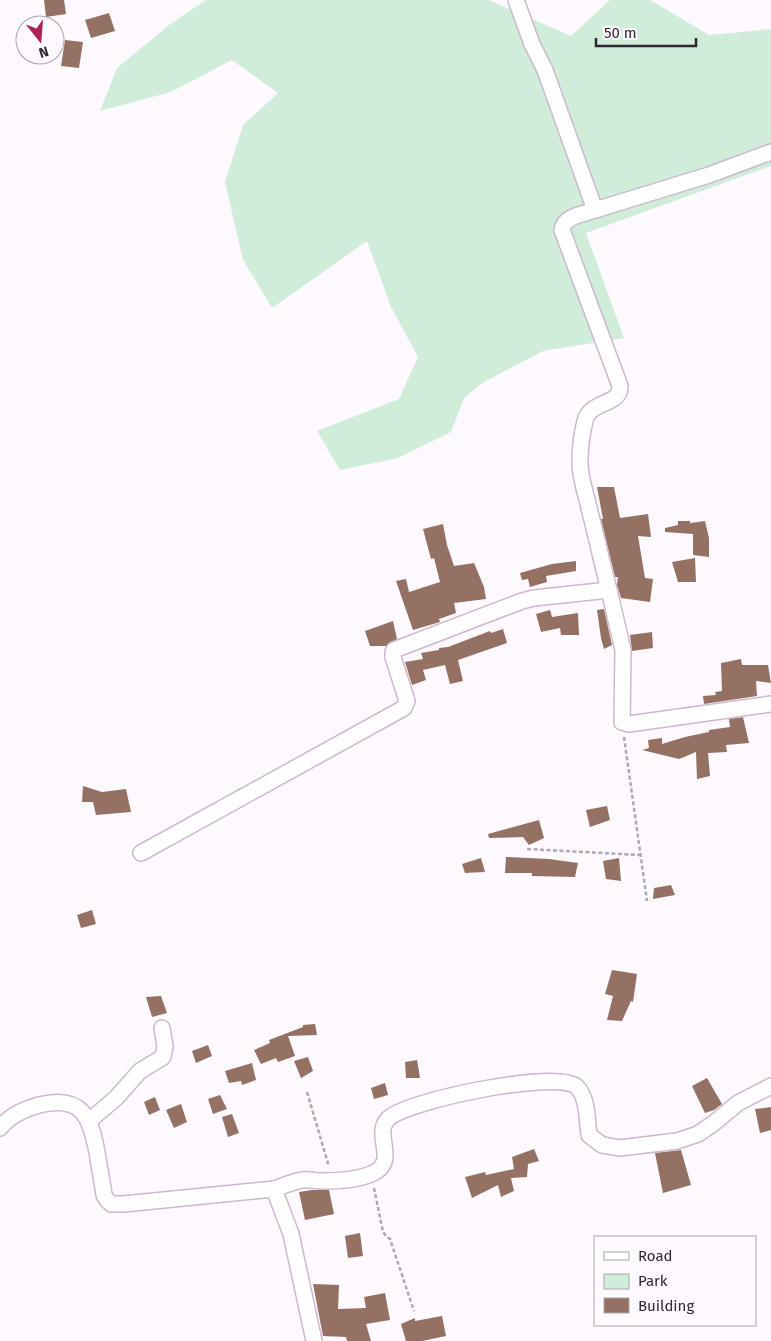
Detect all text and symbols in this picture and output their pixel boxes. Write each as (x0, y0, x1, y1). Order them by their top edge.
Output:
north arrow (15, 15, 65, 65)
scale bar (596, 15, 696, 47)
text: 50 m (604, 24, 637, 42)
text: N (37, 42, 51, 61)
legend (594, 1236, 756, 1326)
text: Road (638, 1247, 673, 1265)
text: Park (638, 1272, 668, 1290)
text: Building (638, 1297, 694, 1315)

